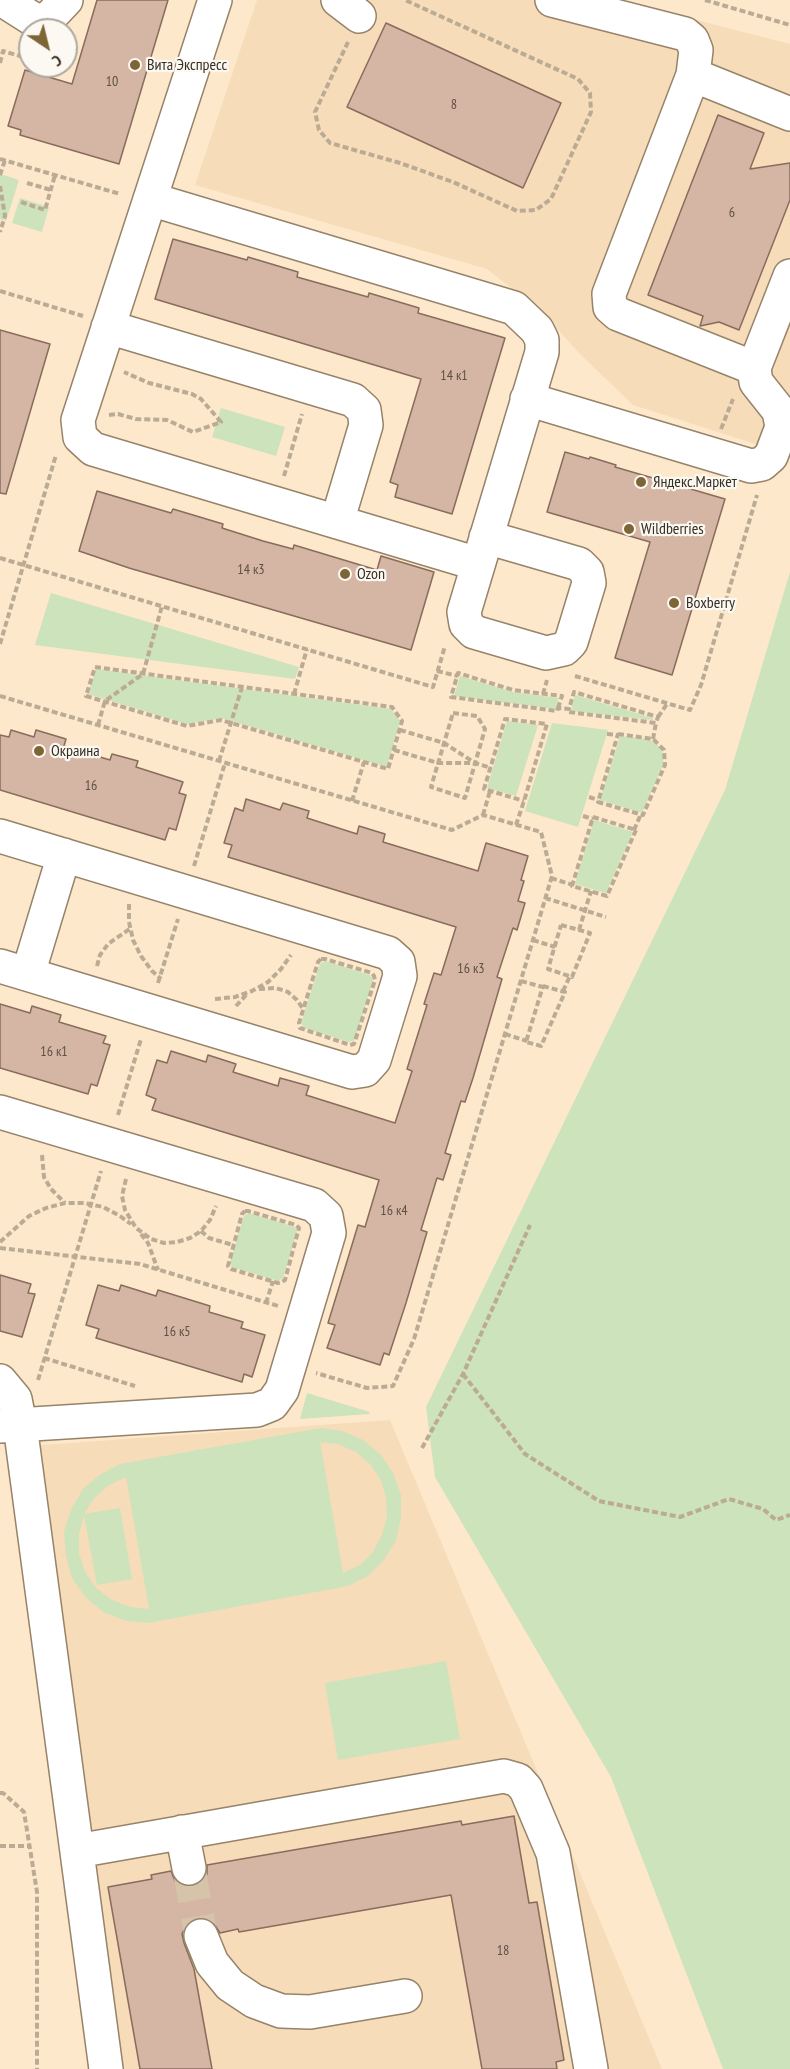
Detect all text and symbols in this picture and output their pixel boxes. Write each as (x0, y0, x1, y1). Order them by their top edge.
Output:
north arrow (18, 18, 78, 78)
text: С (48, 51, 66, 71)
place label: Вита Экспресс (147, 55, 227, 75)
marker: Вита Экспресс (128, 58, 142, 72)
house number: 10 (106, 74, 118, 90)
house number: 8 (451, 97, 457, 113)
house number: 6 (729, 205, 735, 221)
house number: 14 к1 (440, 368, 468, 384)
place label: Яндекс.Маркет (653, 472, 737, 492)
marker: Яндекс.Маркет (634, 475, 648, 489)
place label: Wildberries (641, 519, 704, 539)
marker: Wildberries (622, 522, 636, 536)
house number: 14 к3 (237, 562, 265, 578)
place label: Ozon (357, 564, 385, 584)
marker: Ozon (338, 567, 352, 581)
place label: Boxberry (686, 593, 735, 613)
marker: Boxberry (667, 596, 681, 610)
place label: Окраина (51, 741, 100, 761)
marker: Окраина (32, 744, 46, 758)
house number: 16 (85, 778, 97, 794)
house number: 16 к3 (457, 961, 485, 977)
house number: 16 к1 (40, 1044, 68, 1060)
house number: 16 к4 (380, 1203, 408, 1219)
house number: 16 к5 (163, 1324, 191, 1340)
house number: 18 (497, 1943, 509, 1959)

